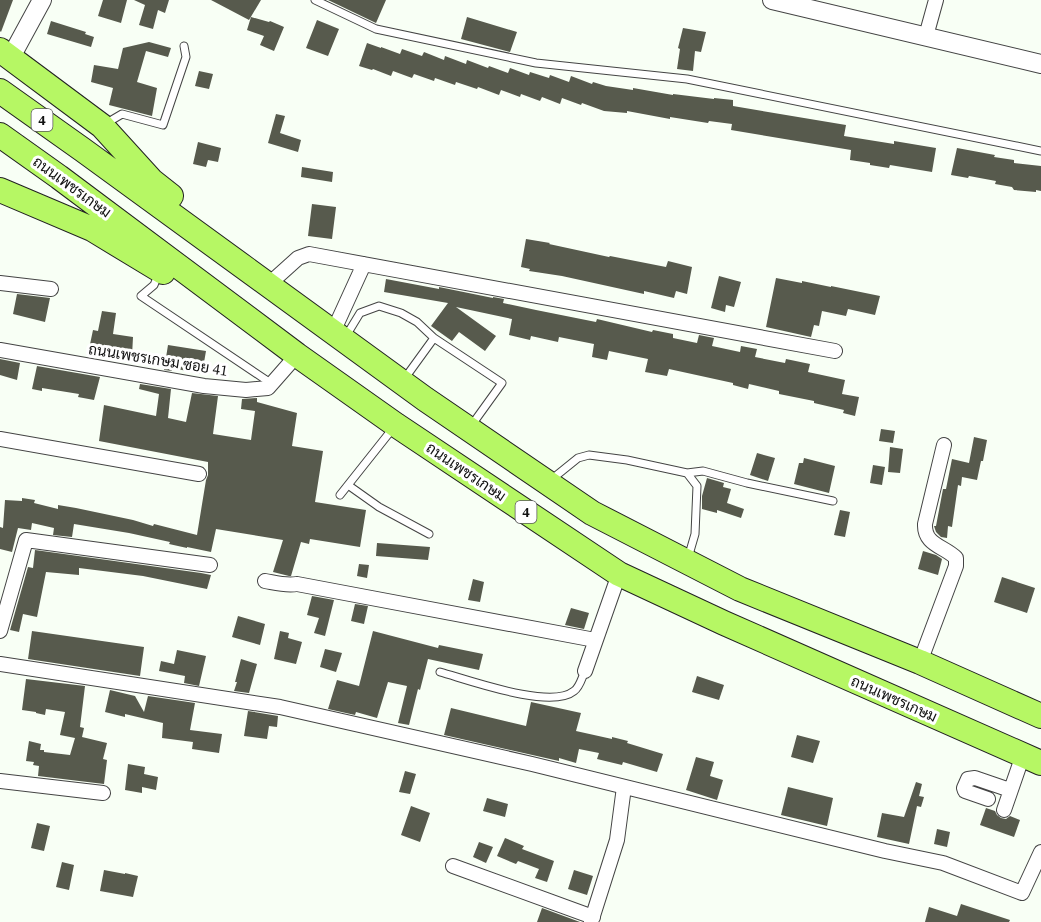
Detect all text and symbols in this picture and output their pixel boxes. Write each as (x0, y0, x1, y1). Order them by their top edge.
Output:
road number: 4 (32, 109, 52, 131)
street label: ถนนเพชรเกษม (29, 151, 116, 222)
street label: ถนนเพชรเกษม ซอย 41 (87, 338, 229, 381)
street label: ถนนเพชรเกษม (422, 437, 510, 506)
road number: 4 (516, 501, 536, 523)
street label: ถนนเพชรเกษม (848, 670, 941, 727)

